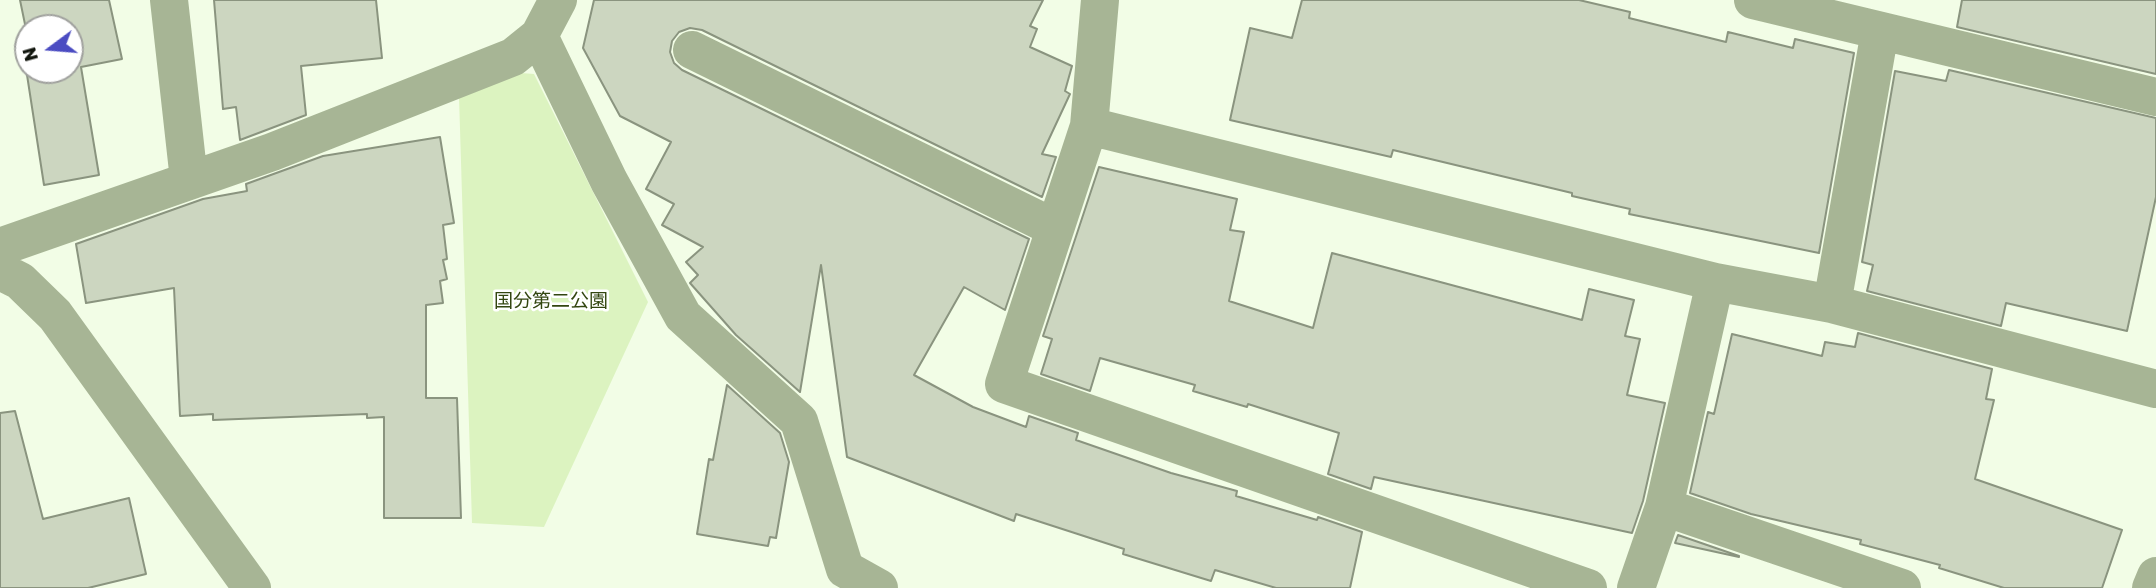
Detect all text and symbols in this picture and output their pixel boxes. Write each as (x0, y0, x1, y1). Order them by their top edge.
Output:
north arrow (14, 14, 84, 84)
text: N (17, 45, 43, 64)
park label: 国分第二公園 (494, 291, 608, 313)

